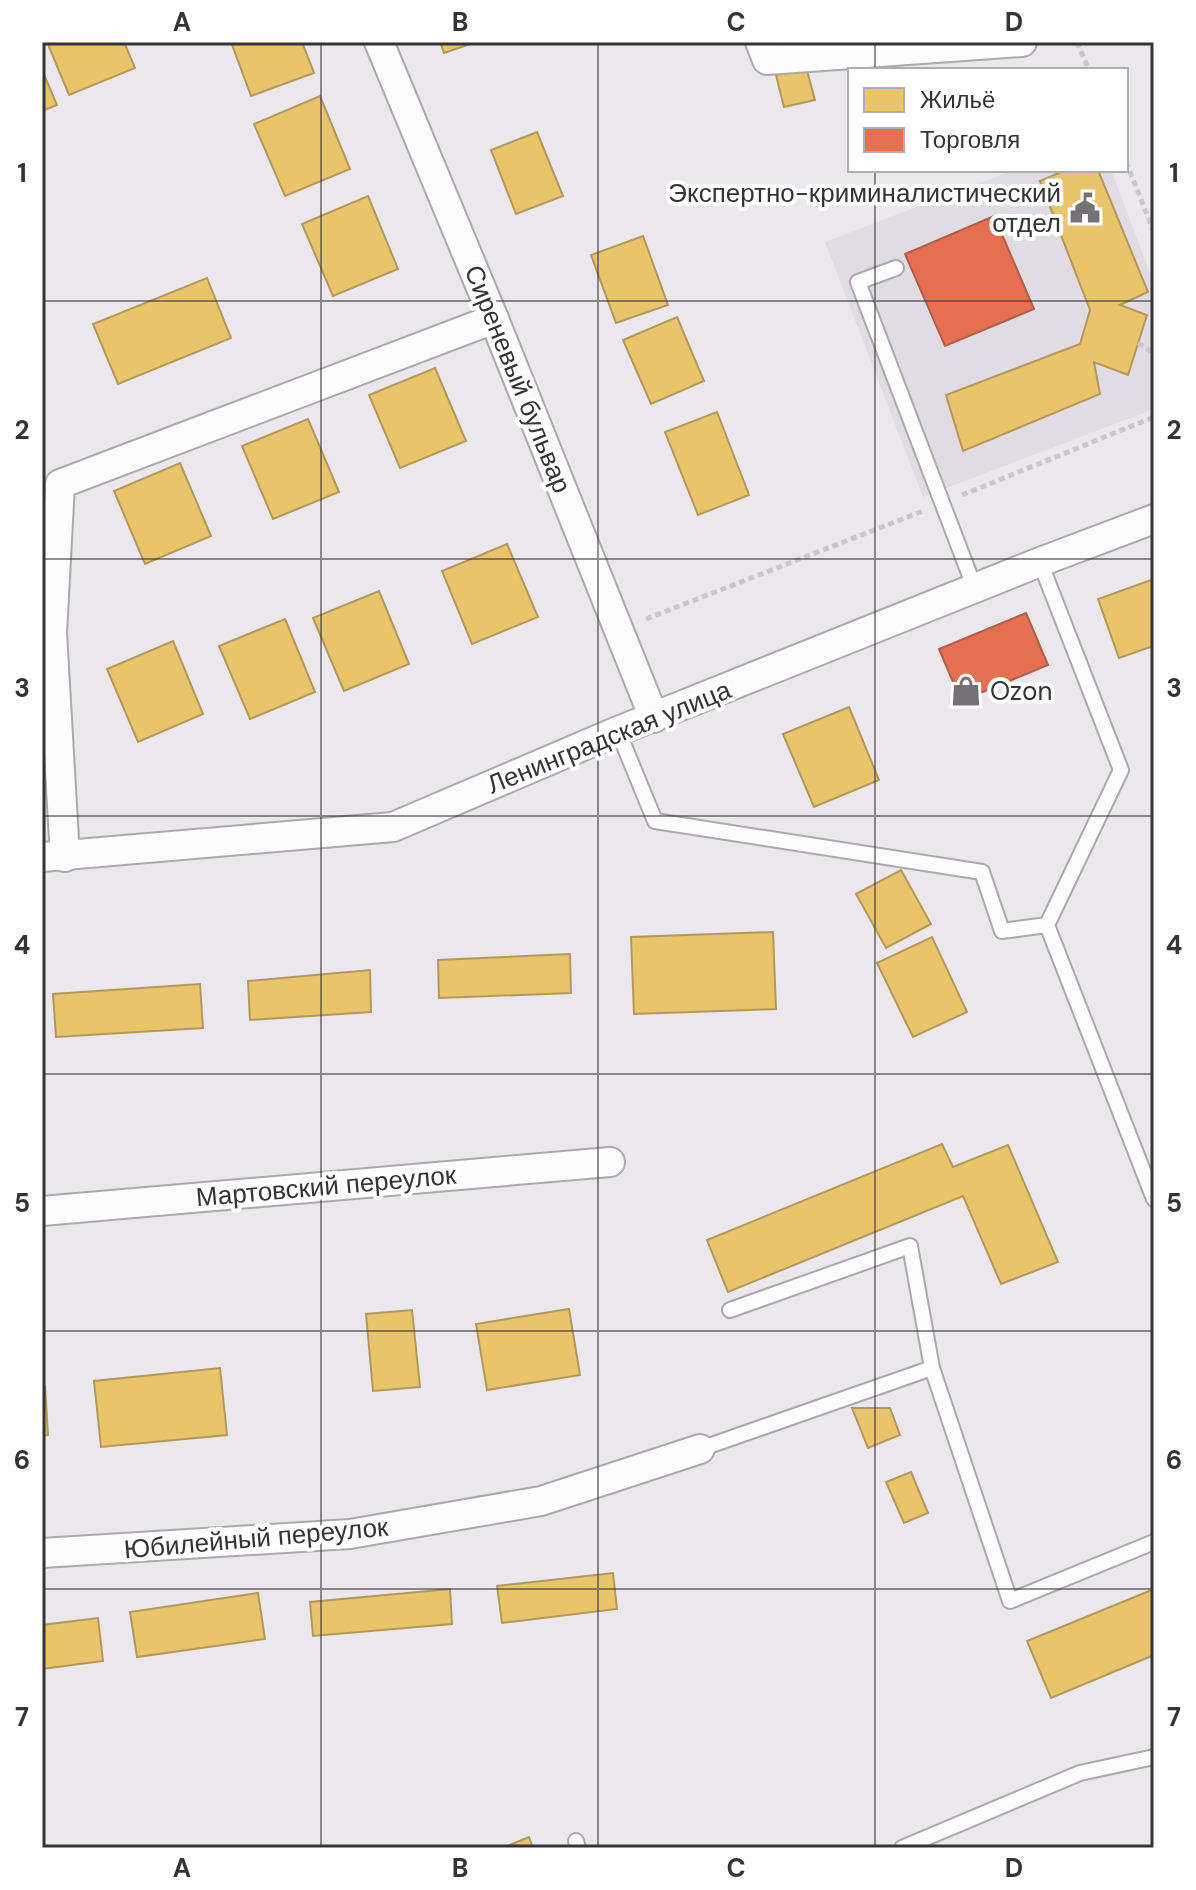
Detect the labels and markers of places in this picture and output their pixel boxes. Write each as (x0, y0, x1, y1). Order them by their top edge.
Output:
place label: Экспертно-криминалистический отдел (668, 176, 1061, 240)
public building icon: Экспертно-криминалистический отдел (1068, 191, 1102, 225)
shop icon: Ozon (949, 674, 983, 708)
place label: Ozon (990, 674, 1052, 708)

